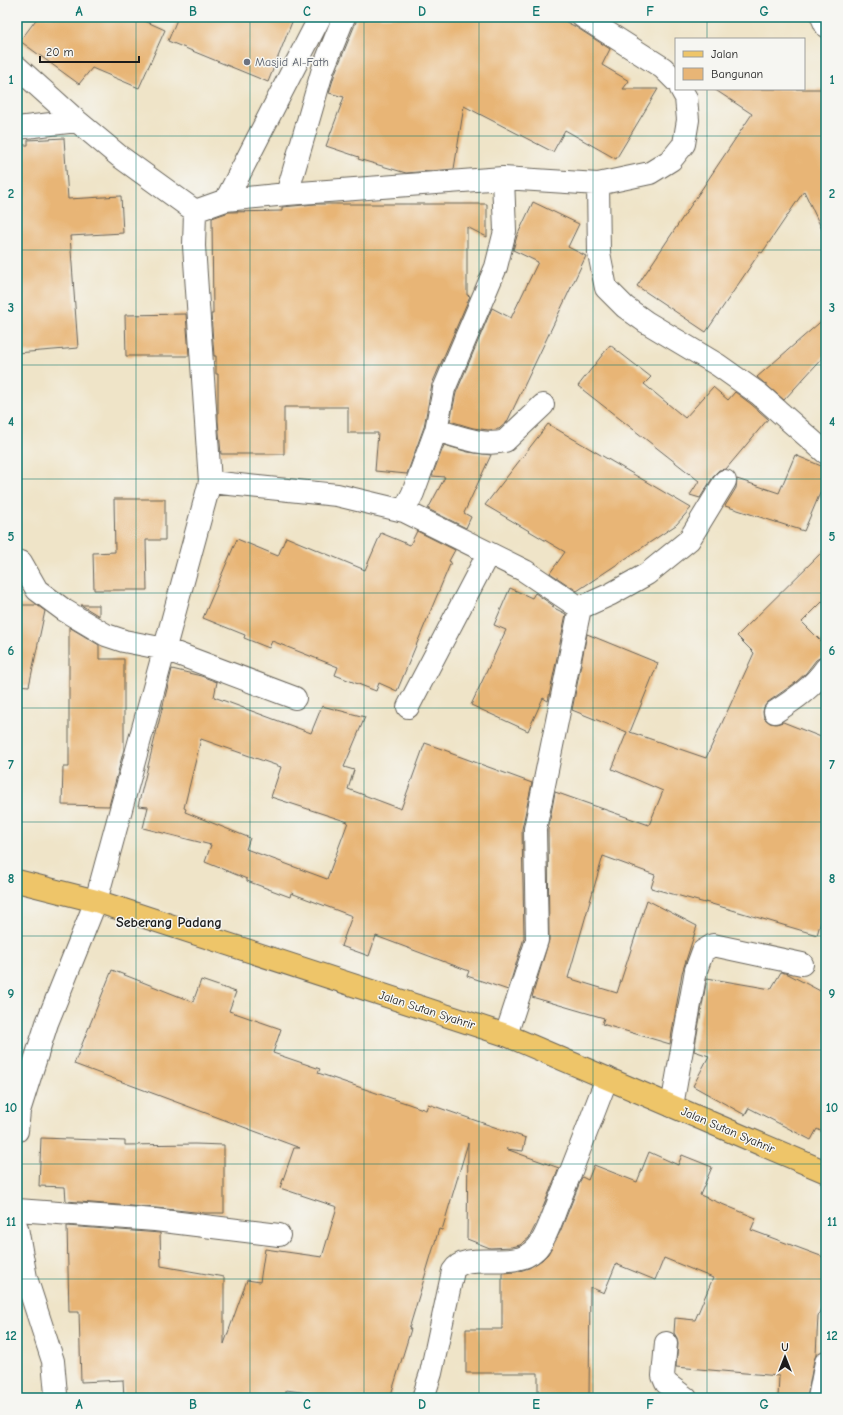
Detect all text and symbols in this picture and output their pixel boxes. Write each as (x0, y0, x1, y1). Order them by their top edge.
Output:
text: A (75, 4, 83, 19)
text: B (189, 4, 197, 19)
text: C (303, 4, 311, 19)
text: D (418, 4, 426, 19)
text: E (532, 4, 540, 19)
text: F (646, 4, 654, 19)
text: G (759, 4, 769, 19)
scale bar (40, 38, 139, 64)
legend (675, 38, 805, 90)
text: 20 m (46, 45, 74, 59)
text: Jalan (711, 47, 738, 61)
place label: Masjid Al-Fath (255, 55, 329, 69)
marker: Masjid Al-Fath (242, 57, 252, 67)
text: Bangunan (711, 67, 763, 81)
text: 1 (8, 72, 14, 87)
text: 1 (829, 72, 835, 87)
text: 2 (8, 186, 14, 201)
text: 2 (829, 186, 835, 201)
text: 3 (8, 300, 14, 315)
text: 3 (829, 300, 835, 315)
text: 4 (8, 414, 14, 429)
text: 4 (829, 414, 835, 429)
text: 5 (8, 529, 15, 544)
text: 5 (829, 529, 836, 544)
text: 6 (8, 643, 15, 658)
text: 6 (829, 643, 836, 658)
text: 7 (8, 757, 14, 772)
text: 7 (829, 757, 835, 772)
text: 8 (8, 871, 14, 886)
text: 8 (829, 871, 835, 886)
district label: Seberang Padang (116, 914, 222, 931)
text: 9 (8, 986, 15, 1001)
text: 9 (829, 986, 836, 1001)
street label: Jalan Sutan Syahrir (377, 988, 477, 1032)
text: 10 (5, 1100, 17, 1115)
text: 10 (826, 1100, 838, 1115)
street label: Jalan Sutan Syahrir (679, 1104, 777, 1156)
text: 11 (6, 1214, 16, 1229)
text: 11 (827, 1214, 837, 1229)
text: 12 (5, 1328, 17, 1343)
text: 12 (826, 1328, 838, 1343)
north arrow (765, 1337, 805, 1377)
text: U (781, 1341, 789, 1354)
text: A (75, 1397, 83, 1412)
text: B (189, 1397, 197, 1412)
text: C (303, 1397, 311, 1412)
text: D (418, 1397, 426, 1412)
text: E (532, 1397, 540, 1412)
text: F (646, 1397, 654, 1412)
text: G (759, 1397, 769, 1412)

